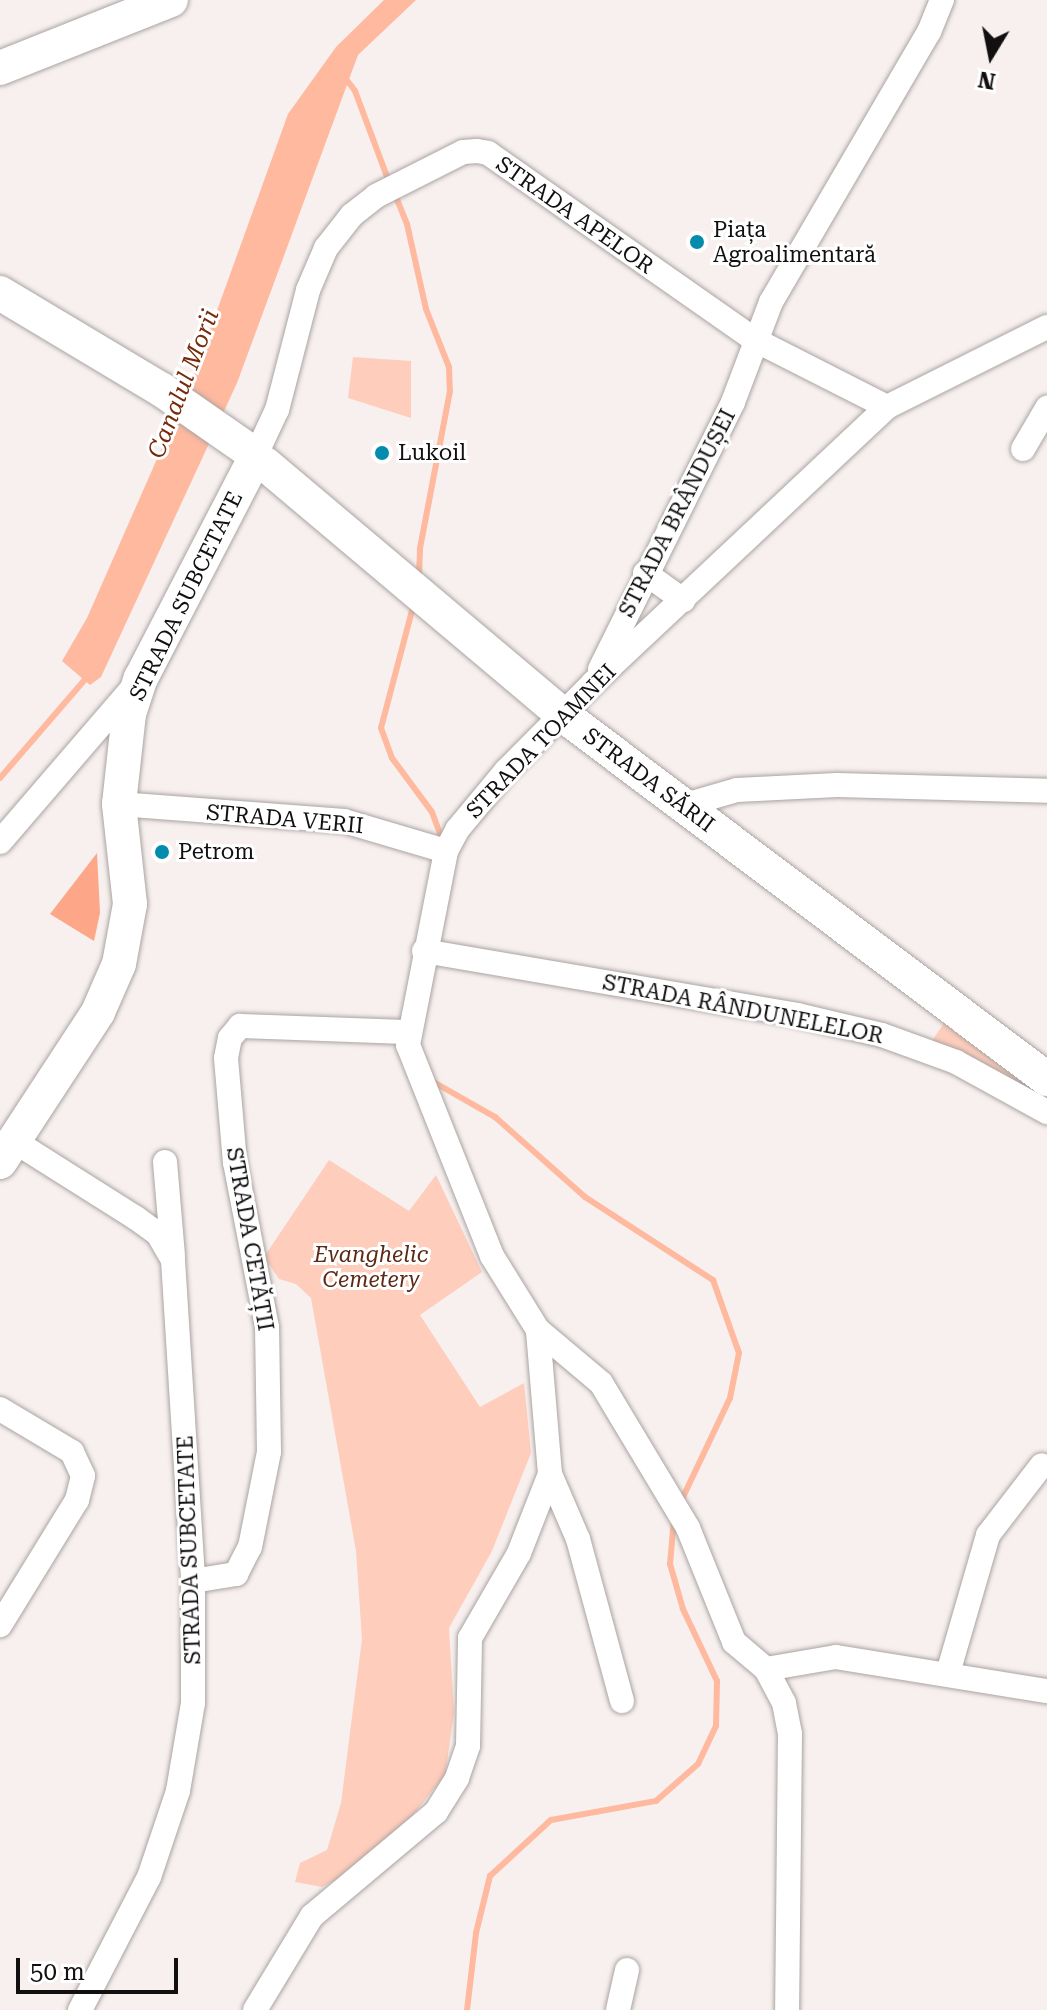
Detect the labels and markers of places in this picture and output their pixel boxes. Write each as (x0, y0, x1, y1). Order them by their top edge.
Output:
place label: Piața Agroalimentară (713, 216, 876, 268)
marker: Piața Agroalimentară (688, 233, 706, 251)
place label: Lukoil (398, 440, 466, 466)
marker: Lukoil (373, 444, 391, 462)
place label: Petrom (178, 839, 254, 865)
marker: Petrom (153, 843, 171, 861)

